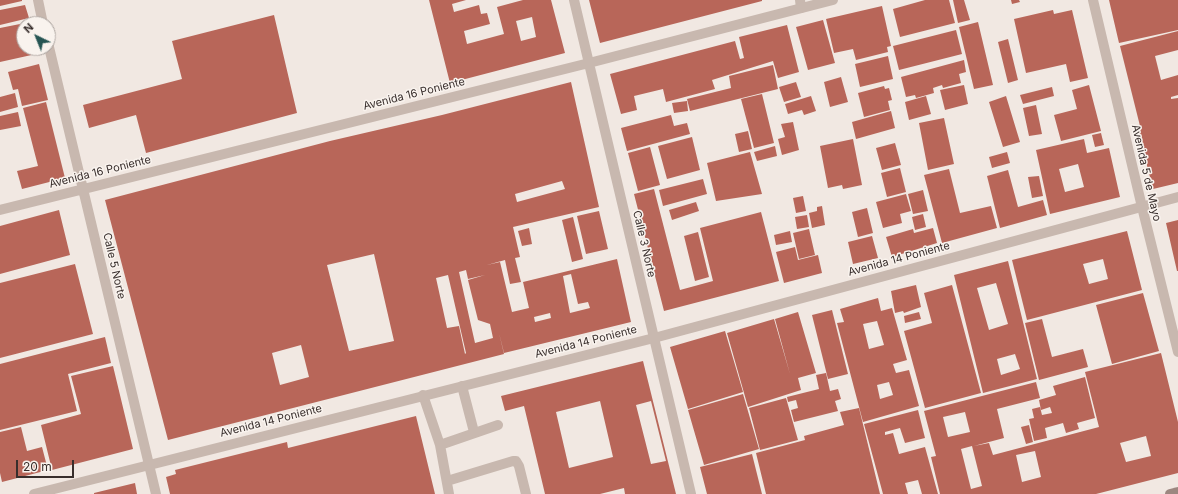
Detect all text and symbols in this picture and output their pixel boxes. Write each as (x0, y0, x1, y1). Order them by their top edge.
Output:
north arrow (16, 16, 56, 56)
text: N (21, 20, 36, 36)
street label: Avenida 16 Poniente (362, 75, 466, 113)
street label: Avenida 5 de Mayo (1128, 123, 1164, 223)
street label: Avenida 16 Poniente (48, 153, 152, 191)
street label: Calle 3 Norte (630, 209, 658, 279)
street label: Calle 5 Norte (100, 231, 128, 301)
street label: Avenida 14 Poniente (847, 239, 951, 279)
street label: Avenida 14 Poniente (534, 323, 638, 361)
street label: Avenida 14 Poniente (219, 402, 323, 440)
scale bar (18, 452, 76, 478)
text: 20 m (23, 459, 52, 474)

